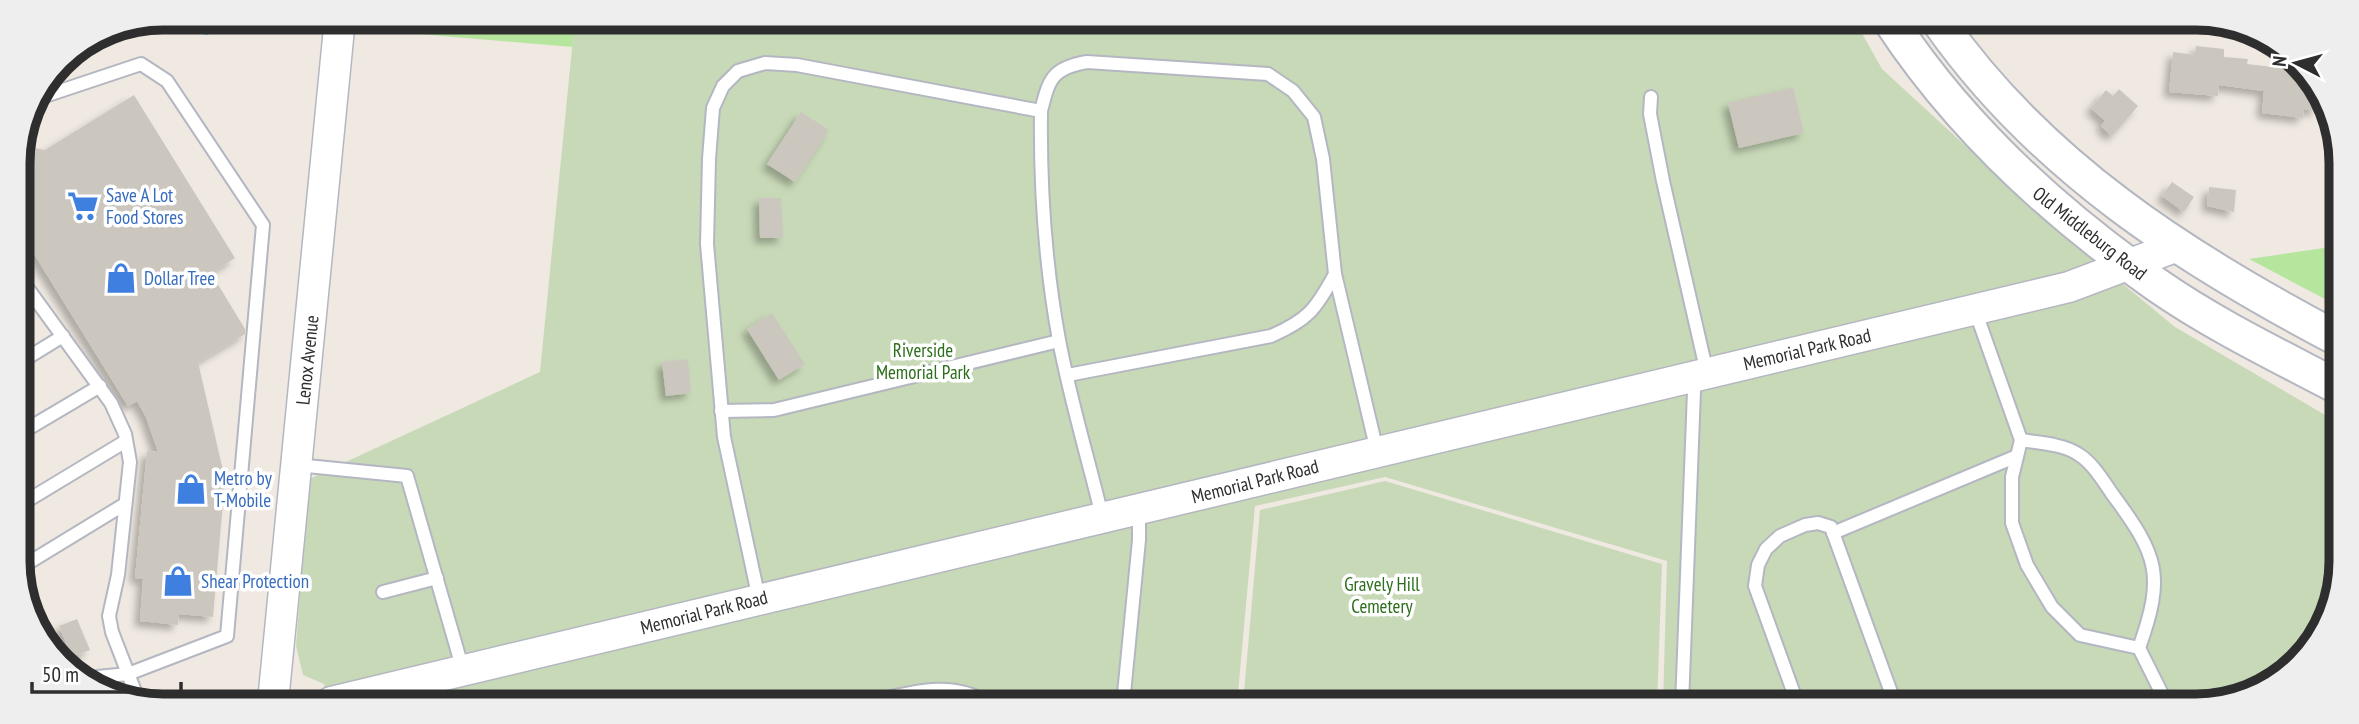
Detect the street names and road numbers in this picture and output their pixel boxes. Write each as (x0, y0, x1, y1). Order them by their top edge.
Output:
street label: Old Middleburg Road (2028, 181, 2152, 285)
street label: Lenox Avenue (290, 314, 324, 406)
street label: Memorial Park Road (1741, 323, 1873, 375)
street label: Memorial Park Road (1189, 454, 1321, 508)
street label: Memorial Park Road (638, 585, 770, 639)

